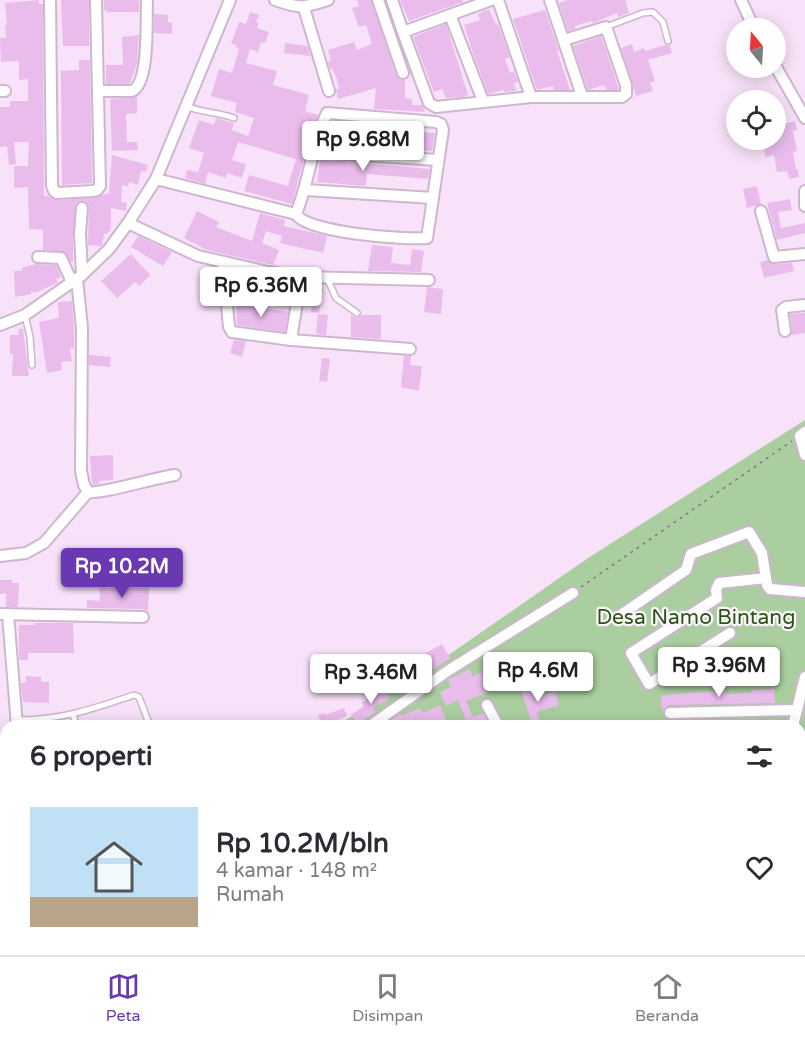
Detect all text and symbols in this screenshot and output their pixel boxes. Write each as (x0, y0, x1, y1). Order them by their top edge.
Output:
north arrow (726, 18, 786, 78)
map controls (726, 18, 786, 150)
button: locate (726, 90, 786, 150)
pin: Rp 9.68M (301, 121, 425, 172)
text: Rp 9.68M (316, 128, 410, 152)
pin: Rp 6.36M (199, 267, 323, 318)
text: Rp 6.36M (214, 274, 308, 298)
pin: Rp 10.2M (60, 548, 184, 599)
text: Rp 10.2M (75, 555, 169, 579)
park label: Desa Namo Bintang (597, 605, 795, 630)
pin: Rp 3.96M (657, 647, 781, 698)
pin: Rp 4.6M (483, 652, 593, 703)
pin: Rp 3.46M (309, 654, 433, 705)
text: Rp 3.96M (672, 654, 766, 678)
text: Rp 4.6M (497, 659, 579, 683)
text: Rp 3.46M (324, 661, 418, 685)
icon: filters (743, 740, 776, 773)
text: 6 properti (30, 741, 152, 772)
text: Rp 10.2M/bln (216, 828, 389, 859)
icon: home (78, 831, 150, 903)
icon: heart (743, 851, 776, 884)
text: 4 kamar · 148 m² (216, 859, 377, 883)
text: Rumah (216, 883, 284, 907)
tab: Peta (106, 970, 141, 1026)
tab: Disimpan (352, 970, 423, 1026)
tab: Beranda (635, 970, 699, 1026)

